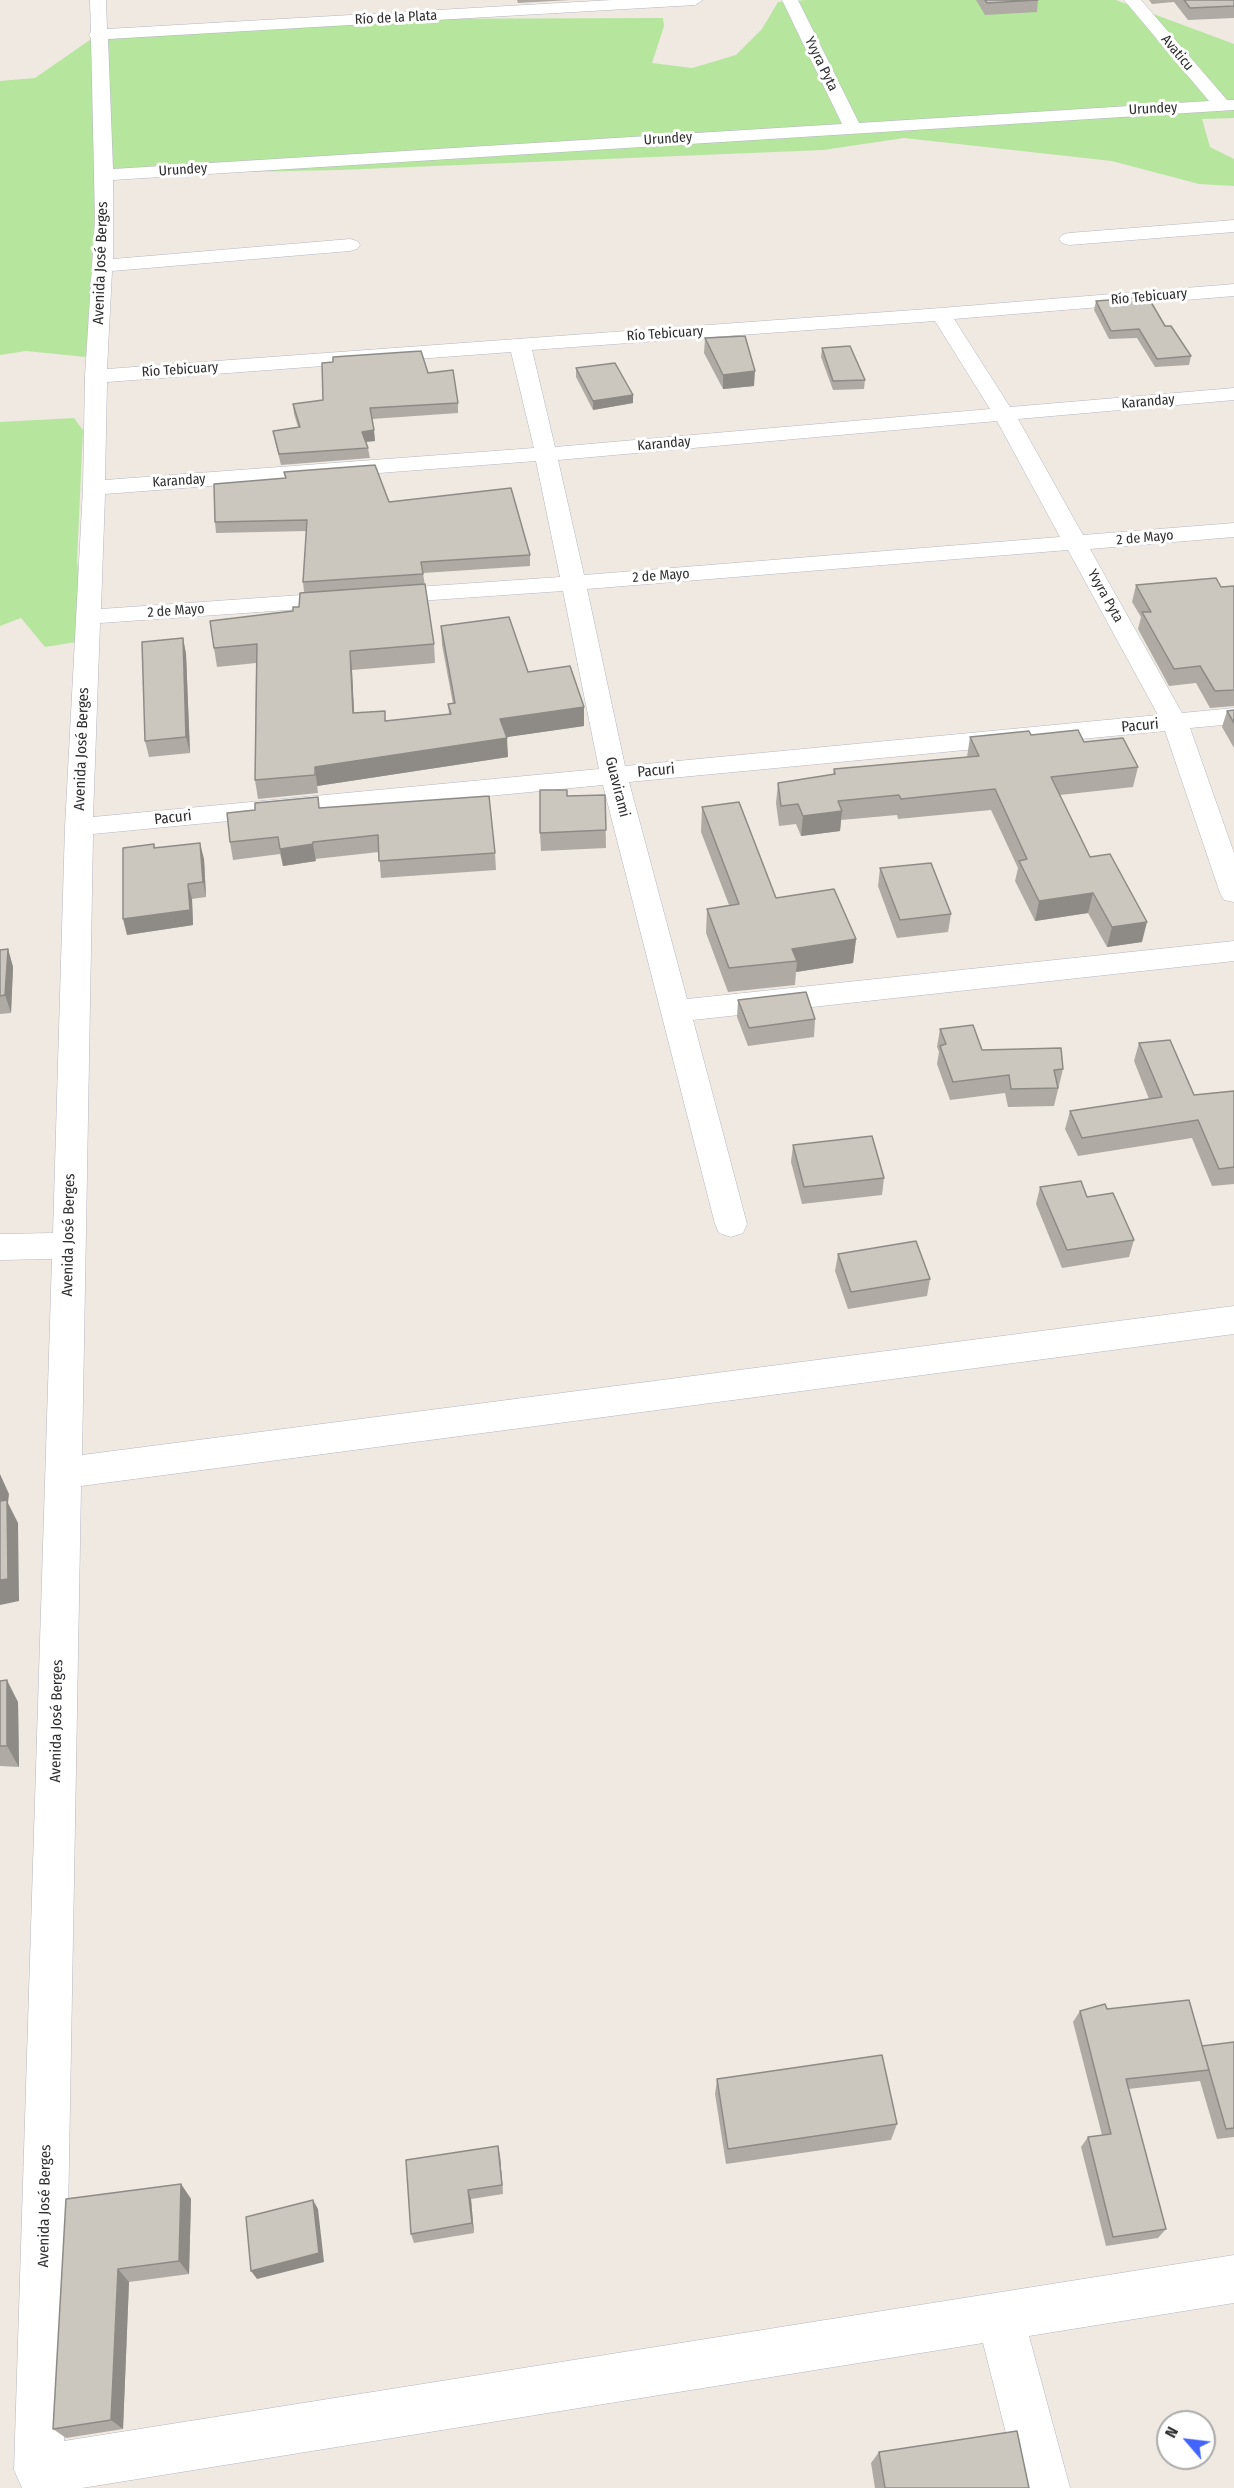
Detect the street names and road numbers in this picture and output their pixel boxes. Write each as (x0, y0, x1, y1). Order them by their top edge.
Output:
street label: Río de la Plata (354, 7, 438, 29)
street label: Avaticu (1157, 32, 1197, 74)
street label: Yvyra Pyta (801, 34, 841, 94)
street label: Urundey (1128, 99, 1178, 119)
street label: Urundey (643, 129, 693, 149)
street label: Urundey (158, 160, 208, 180)
street label: Avenida José Berges (90, 201, 112, 325)
street label: Río Tebicuary (1110, 285, 1188, 309)
street label: Río Tebicuary (626, 323, 704, 345)
street label: Río Tebicuary (141, 359, 219, 381)
street label: Karanday (1121, 391, 1175, 413)
street label: Karanday (637, 433, 691, 455)
street label: Karanday (152, 471, 206, 491)
street label: 2 de Mayo (1116, 527, 1174, 549)
street label: 2 de Mayo (632, 566, 690, 586)
street label: Yvyra Pyta (1084, 566, 1126, 626)
street label: 2 de Mayo (147, 601, 205, 621)
street label: Avenida José Berges (71, 687, 93, 811)
street label: Pacuri (1120, 715, 1160, 737)
street label: Guavirami (601, 755, 633, 819)
street label: Pacuri (636, 760, 676, 782)
street label: Pacuri (153, 807, 193, 829)
street label: Avenida José Berges (59, 1173, 79, 1297)
street label: Avenida José Berges (47, 1659, 67, 1783)
street label: Avenida José Berges (35, 2144, 55, 2268)

